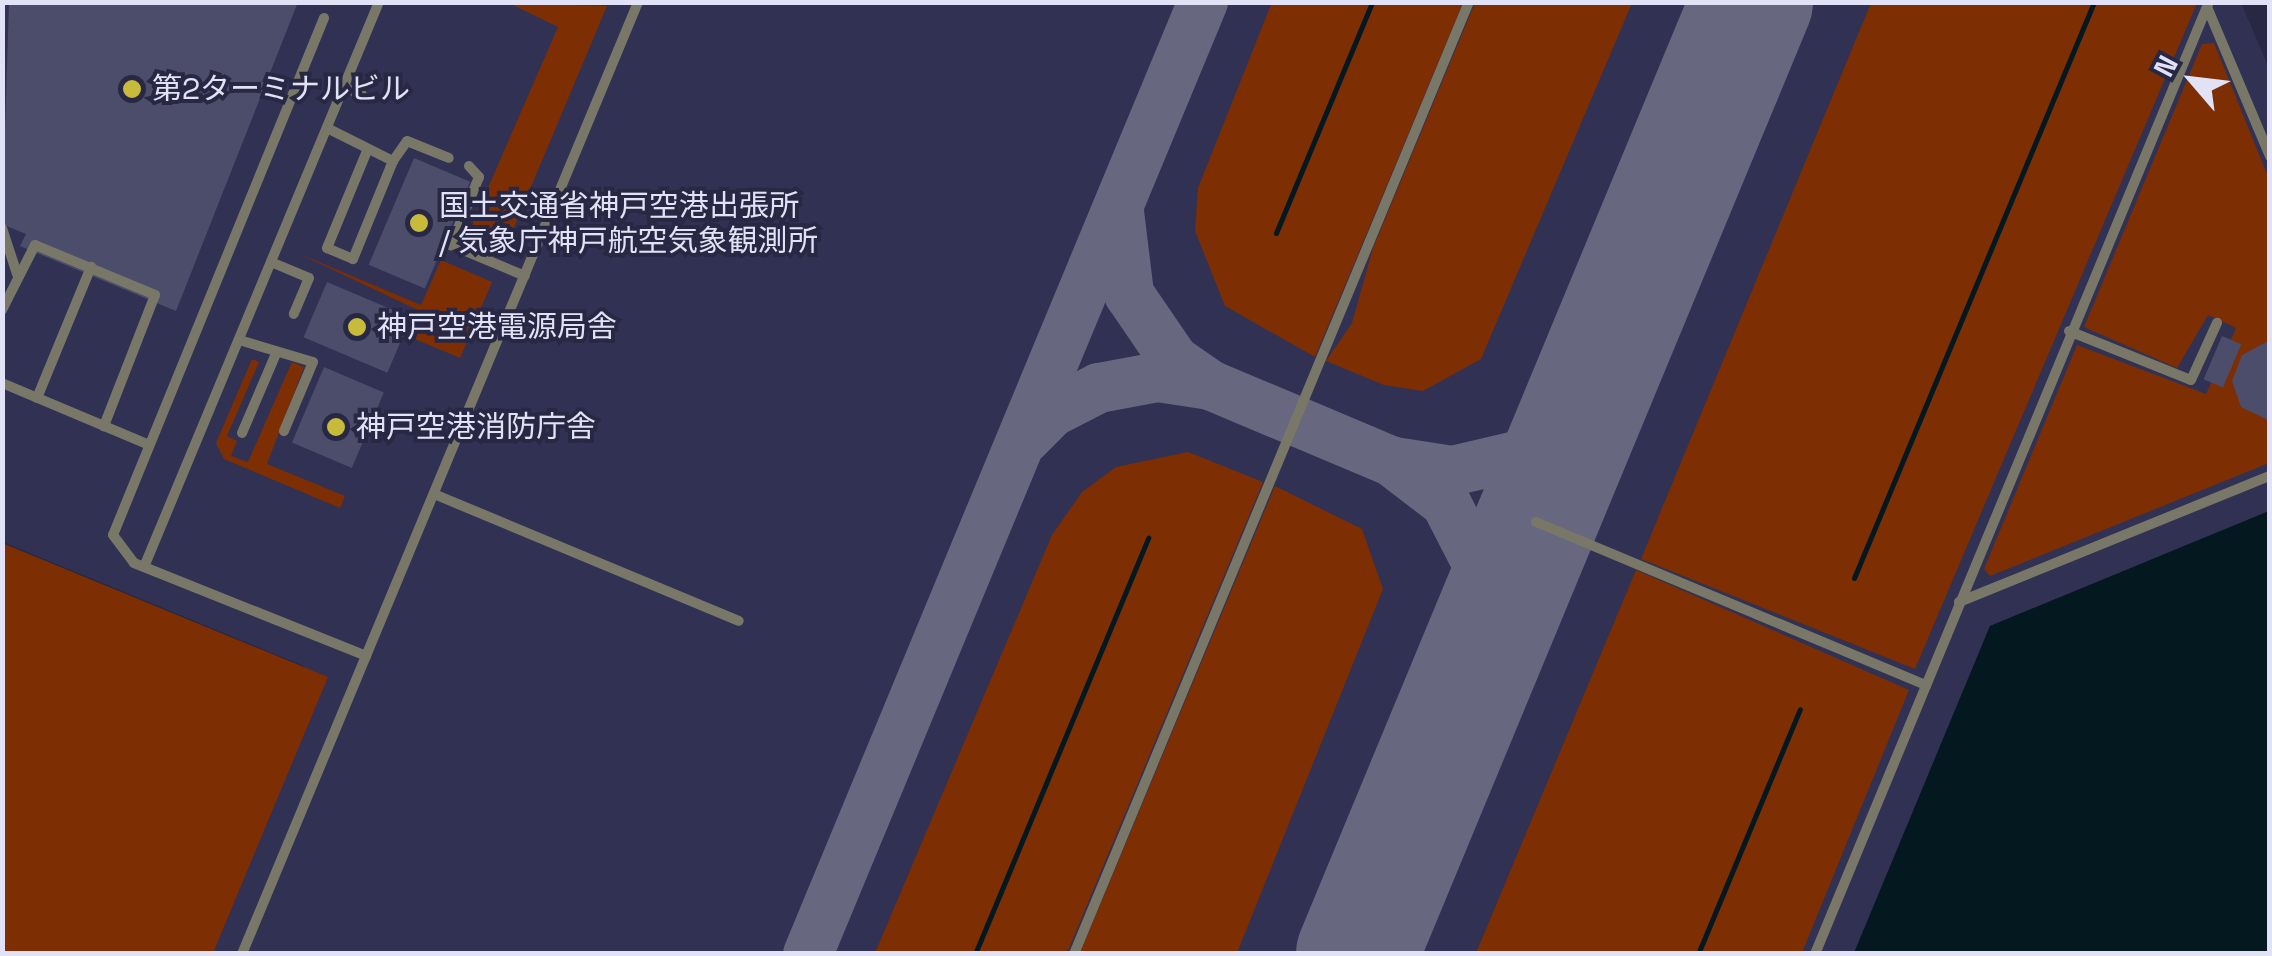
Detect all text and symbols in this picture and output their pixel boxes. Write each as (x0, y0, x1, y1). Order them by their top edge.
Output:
north arrow (2142, 30, 2242, 130)
text: N (2145, 49, 2186, 83)
place label: 第2ターミナルビル (152, 71, 410, 107)
marker: 第2ターミナルビル (121, 78, 143, 100)
place label: 国土交通省神戸空港出張所 / 気象庁神戸航空気象観測所 (439, 188, 818, 258)
marker: 国土交通省神戸空港出張所 / 気象庁神戸航空気象観測所 (408, 212, 430, 234)
place label: 神戸空港電源局舎 (377, 309, 617, 345)
marker: 神戸空港電源局舎 (346, 316, 368, 338)
place label: 神戸空港消防庁舎 (356, 409, 596, 445)
marker: 神戸空港消防庁舎 (325, 416, 347, 438)

